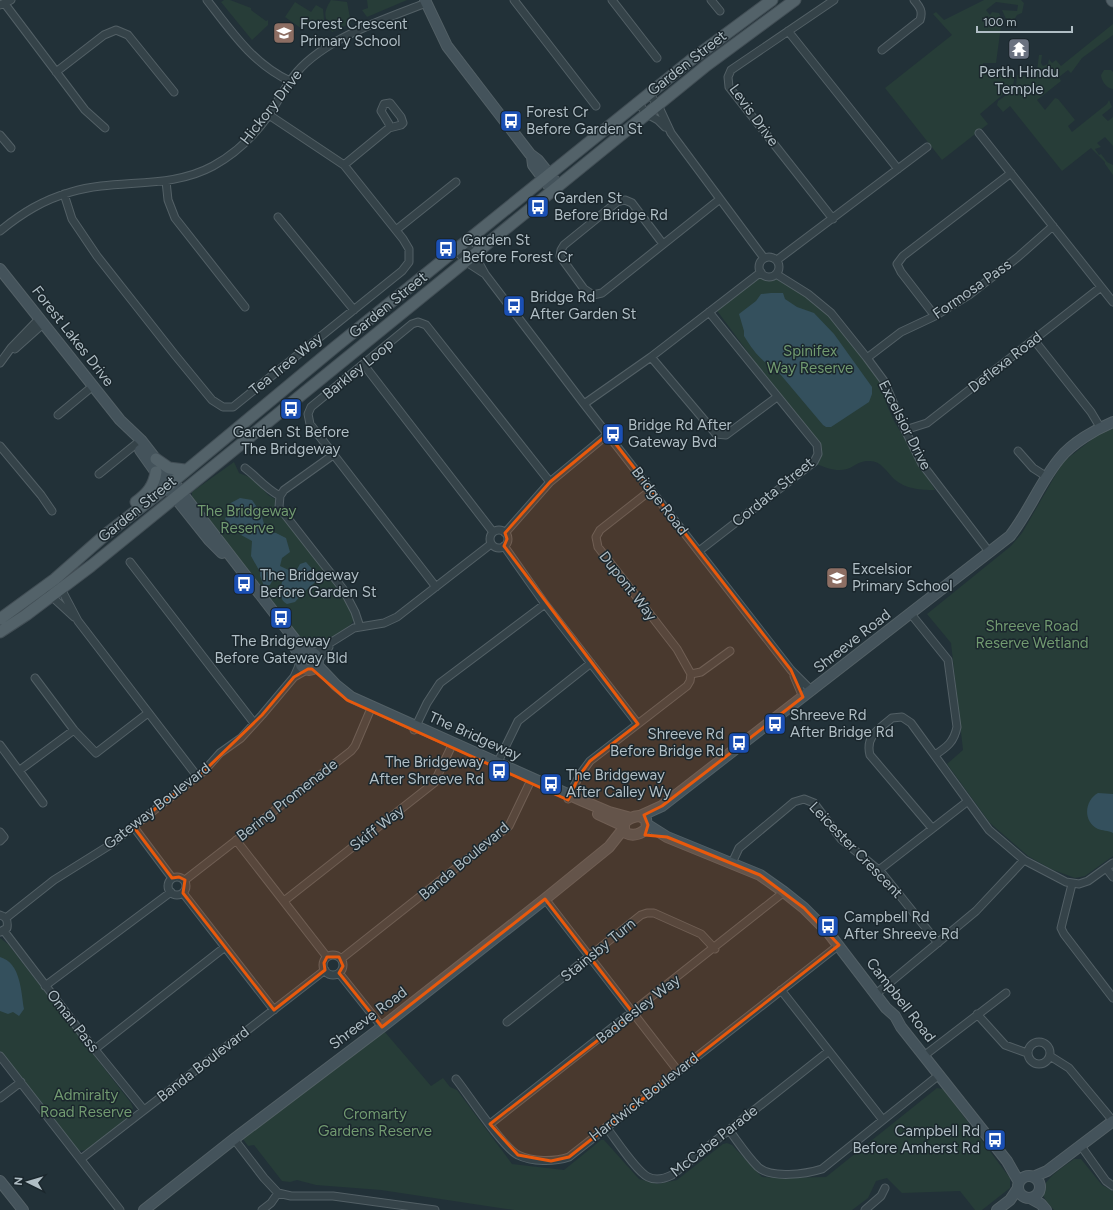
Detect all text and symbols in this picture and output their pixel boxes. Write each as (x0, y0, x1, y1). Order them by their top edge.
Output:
scale bar (977, 8, 1072, 34)
place label: Forest Crescent Primary School (300, 15, 408, 50)
text: 100 m (983, 15, 1017, 29)
school or university icon: Forest Crescent Primary School (271, 20, 297, 46)
street label: Garden Street (644, 26, 730, 99)
temple icon: Perth Hindu Temple (1006, 36, 1032, 62)
place label: Perth Hindu Temple (979, 63, 1059, 98)
street label: Hickory Drive (236, 66, 306, 148)
street label: Levis Drive (725, 80, 783, 150)
place label: Forest Cr Before Garden St (526, 103, 643, 138)
bus stop icon: Forest Cr Before Garden St (498, 108, 524, 134)
place label: Garden St Before Bridge Rd (554, 189, 668, 224)
bus stop icon: Garden St Before Bridge Rd (525, 194, 551, 220)
place label: Garden St Before Forest Cr (462, 231, 573, 266)
bus stop icon: Garden St Before Forest Cr (433, 236, 459, 262)
street label: Formosa Pass (929, 255, 1015, 323)
street label: Garden Street (345, 268, 431, 342)
street label: Forest Lakes Drive (28, 282, 118, 390)
place label: Bridge Rd After Garden St (530, 288, 637, 323)
bus stop icon: Bridge Rd After Garden St (501, 293, 527, 319)
street label: Deflexa Road (965, 328, 1045, 396)
street label: Tea Tree Way (246, 329, 326, 399)
street label: Barkley Loop (319, 335, 397, 403)
park label: Spinifex Way Reserve (767, 342, 853, 377)
street label: Excelsior Drive (875, 377, 935, 473)
bus stop icon: Garden St Before The Bridgeway (278, 396, 304, 422)
place label: Bridge Rd After Gateway Bvd (628, 416, 732, 451)
bus stop icon: Bridge Rd After Gateway Bvd (600, 421, 626, 447)
place label: Garden St Before The Bridgeway (233, 423, 349, 458)
street label: Cordata Street (728, 453, 818, 530)
street label: Bridge Road (628, 463, 692, 539)
street label: Garden Street (94, 472, 180, 546)
park label: The Bridgeway Reserve (198, 502, 297, 537)
street label: Dupont Way (595, 548, 661, 624)
place label: Excelsior Primary School (852, 560, 953, 595)
school or university icon: Excelsior Primary School (824, 565, 850, 591)
place label: The Bridgeway Before Garden St (260, 566, 377, 601)
bus stop icon: The Bridgeway Before Garden St (231, 571, 257, 597)
bus stop icon: The Bridgeway Before Gateway Bld (268, 605, 294, 631)
street label: Shreeve Road (810, 605, 894, 677)
park label: Shreeve Road Reserve Wetland (975, 617, 1089, 652)
place label: The Bridgeway Before Gateway Bld (214, 632, 348, 667)
place label: Shreeve Rd After Bridge Rd (790, 706, 894, 741)
street label: The Bridgeway (426, 708, 524, 764)
bus stop icon: Shreeve Rd After Bridge Rd (762, 711, 788, 737)
place label: Shreeve Rd Before Bridge Rd (610, 725, 724, 760)
bus stop icon: Shreeve Rd Before Bridge Rd (726, 730, 752, 756)
place label: The Bridgeway After Shreeve Rd (369, 753, 484, 788)
street label: Bering Promenade (233, 755, 341, 845)
bus stop icon: The Bridgeway After Shreeve Rd (486, 758, 512, 784)
street label: Gateway Boulevard (100, 759, 214, 853)
place label: The Bridgeway After Calley Wy (566, 766, 671, 801)
bus stop icon: The Bridgeway After Calley Wy (538, 771, 564, 797)
street label: Leicester Crescent (805, 798, 907, 902)
street label: Skiff Way (346, 801, 408, 855)
street label: Banda Boulevard (415, 818, 513, 904)
place label: Campbell Rd After Shreeve Rd (844, 908, 959, 943)
bus stop icon: Campbell Rd After Shreeve Rd (815, 913, 841, 939)
street label: Stainsby Turn (557, 914, 639, 986)
street label: Campbell Road (863, 954, 939, 1046)
street label: Baddesley Way (592, 971, 684, 1047)
street label: Shreeve Road (325, 983, 411, 1053)
street label: Oman Pass (43, 986, 103, 1056)
street label: Banda Boulevard (153, 1022, 253, 1106)
street label: Hardwick Boulevard (586, 1049, 702, 1145)
park label: Admiralty Road Reserve (40, 1086, 132, 1121)
street label: McCabe Parade (667, 1101, 761, 1181)
park label: Cromarty Gardens Reserve (318, 1105, 432, 1140)
place label: Campbell Rd Before Amherst Rd (852, 1122, 980, 1157)
bus stop icon: Campbell Rd Before Amherst Rd (982, 1127, 1008, 1153)
north arrow (8, 1162, 48, 1202)
text: N (12, 1176, 25, 1186)

